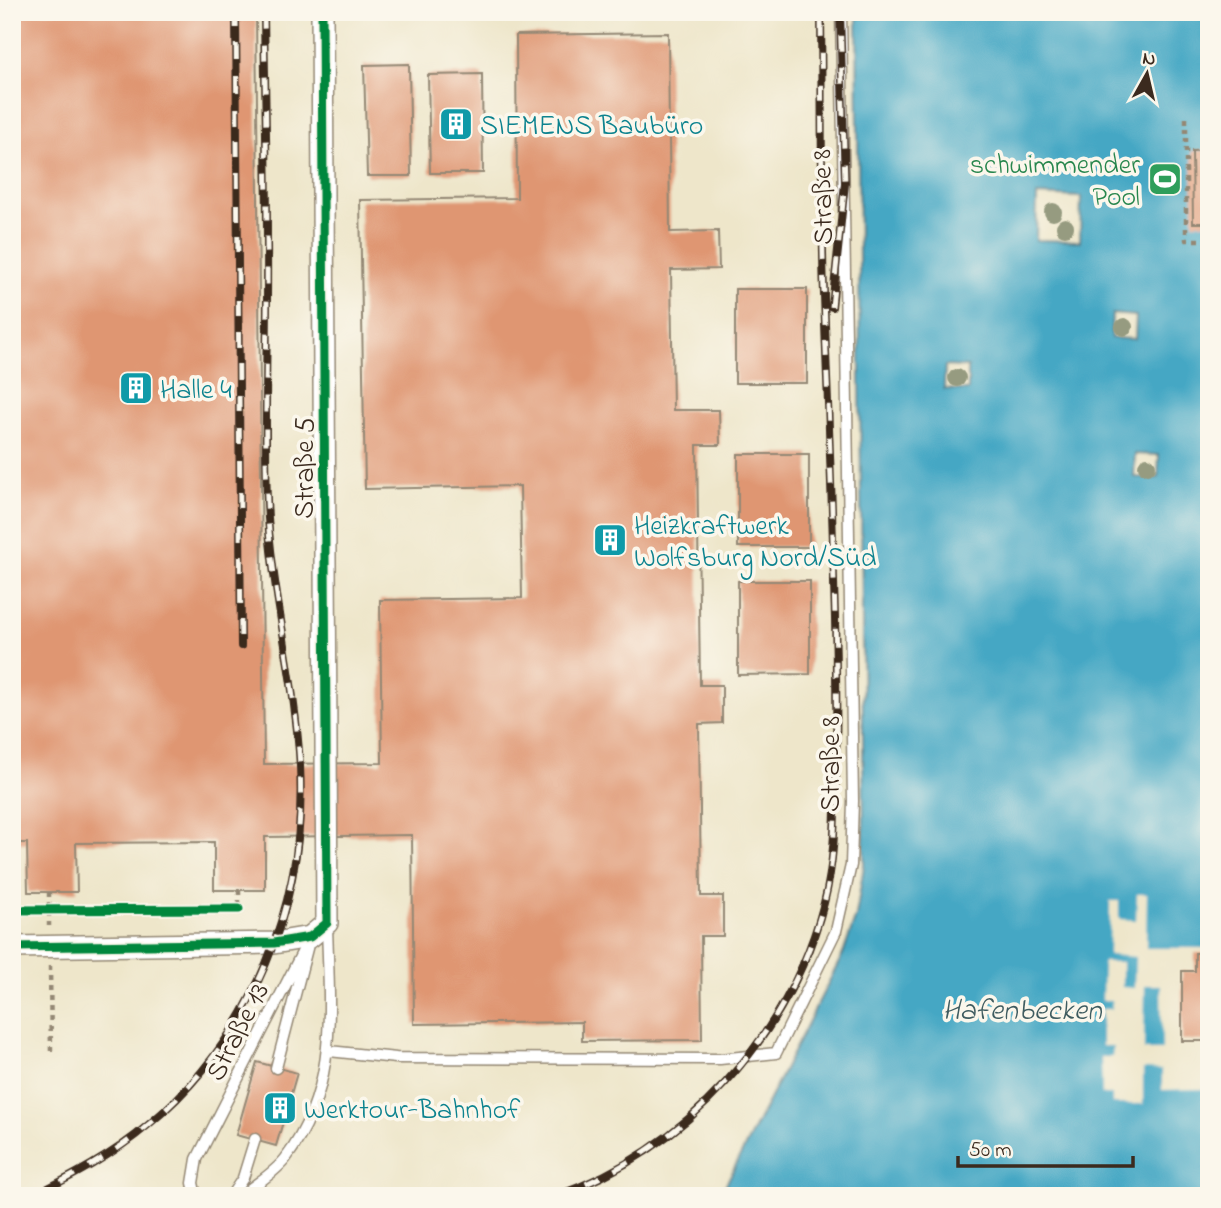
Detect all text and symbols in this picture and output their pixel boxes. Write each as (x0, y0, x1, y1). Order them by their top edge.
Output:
north arrow (1112, 38, 1182, 108)
text: N (1141, 45, 1157, 74)
building icon: SIEMENS Baubüro (437, 105, 475, 143)
place label: SIEMENS Baubüro (480, 107, 703, 148)
place label: schwimmender Pool (970, 146, 1140, 219)
street label: Straße 8 (803, 149, 846, 245)
sports icon: schwimmender Pool (1146, 160, 1184, 198)
building icon: Halle 4 (117, 369, 155, 407)
place label: Halle 4 (160, 371, 232, 412)
street label: Straße 5 (286, 417, 327, 519)
place label: Heizkraftwerk Wolfsburg Nord/Süd (634, 507, 877, 580)
building icon: Heizkraftwerk Wolfsburg Nord/Süd (591, 521, 629, 559)
street label: Straße 8 (812, 716, 853, 812)
street label: Straße 13 (197, 976, 281, 1089)
water label: Hafenbecken (942, 990, 1103, 1034)
building icon: Werktour-Bahnhof (261, 1089, 299, 1127)
place label: Werktour-Bahnhof (304, 1091, 520, 1132)
scale bar (958, 1124, 1134, 1168)
text: 50 m (969, 1136, 1012, 1166)

